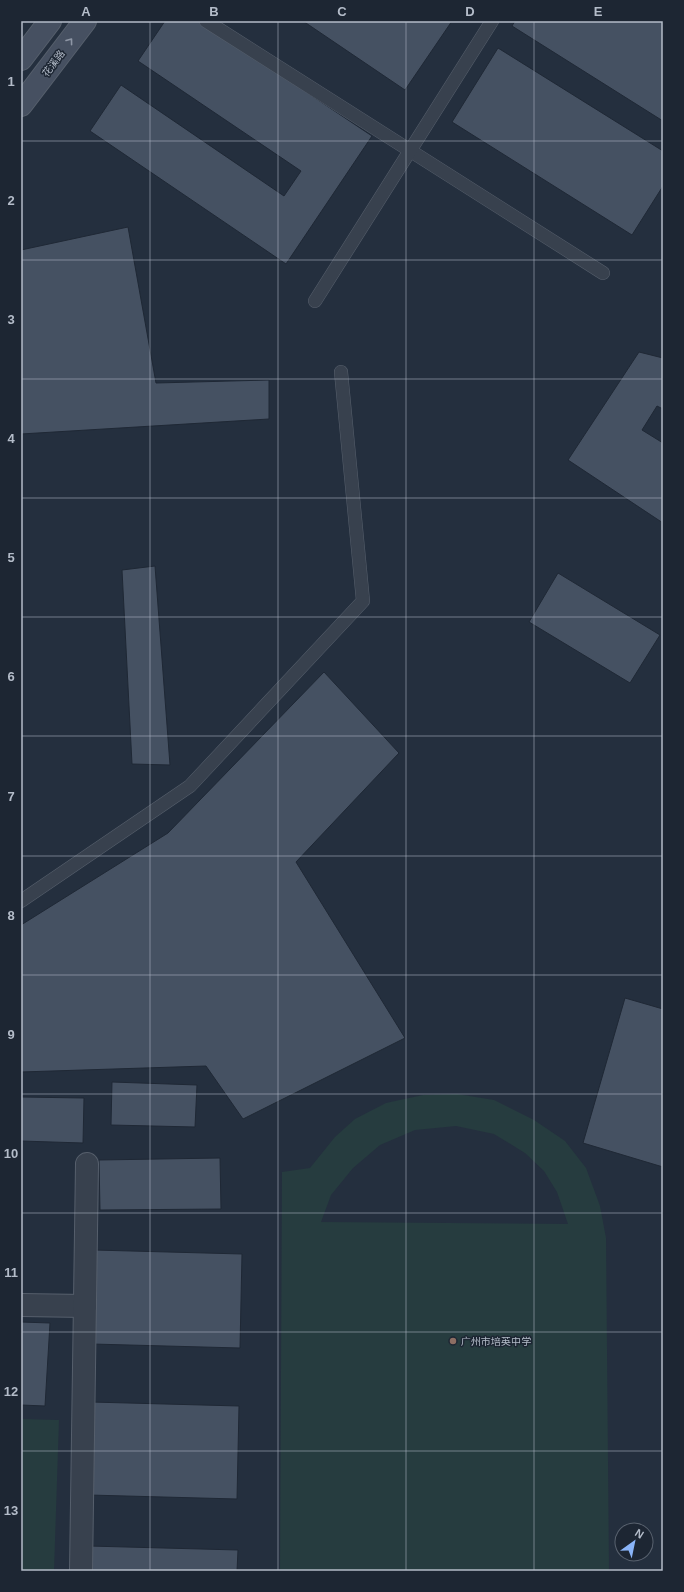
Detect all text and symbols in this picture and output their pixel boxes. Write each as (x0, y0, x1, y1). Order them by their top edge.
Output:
text: A (81, 4, 91, 19)
text: B (209, 4, 219, 19)
text: C (337, 4, 347, 19)
text: D (465, 4, 475, 19)
text: E (594, 4, 603, 19)
one-way arrow (65, 38, 72, 45)
street label: 花溪路 (40, 48, 67, 79)
text: 1 (7, 74, 15, 89)
text: 2 (7, 193, 15, 208)
text: 3 (7, 312, 15, 327)
text: 4 (7, 431, 15, 446)
text: 5 (7, 550, 15, 565)
text: 6 (7, 669, 15, 684)
text: 7 (7, 789, 15, 804)
text: 8 (7, 908, 15, 923)
text: 9 (7, 1027, 15, 1042)
text: 10 (4, 1146, 18, 1161)
text: 11 (4, 1265, 18, 1280)
marker: 广州市培英中学 (448, 1336, 458, 1346)
place label: 广州市培英中学 (461, 1336, 531, 1347)
text: 12 (4, 1384, 18, 1399)
text: 13 (4, 1503, 18, 1518)
north arrow (614, 1522, 654, 1562)
text: N (633, 1526, 646, 1541)

